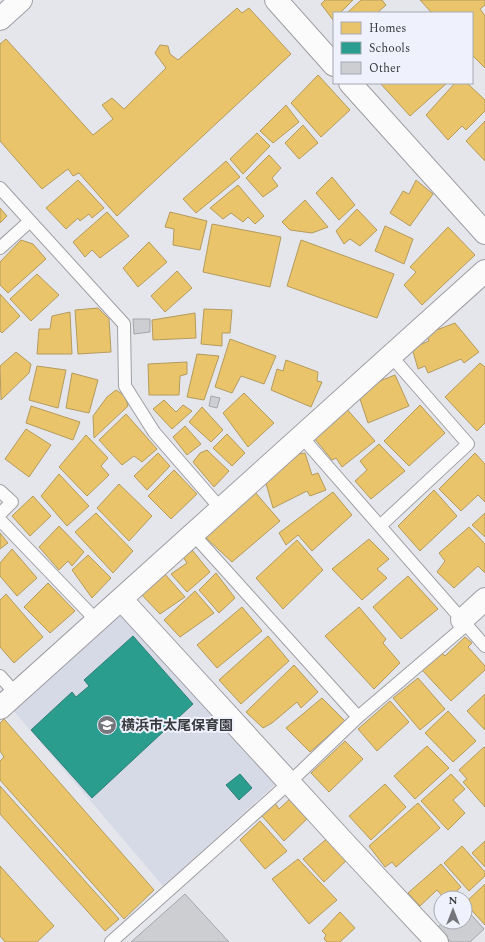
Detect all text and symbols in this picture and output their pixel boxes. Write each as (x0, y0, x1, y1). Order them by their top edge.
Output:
legend (333, 12, 473, 84)
text: Homes (369, 19, 407, 38)
text: Schools (369, 39, 410, 58)
text: Other (369, 59, 401, 78)
school or university icon: 横浜市太尾保育園 (96, 714, 118, 736)
place label: 横浜市太尾保育園 (121, 715, 233, 736)
north arrow (433, 890, 473, 930)
text: N (449, 892, 458, 909)

